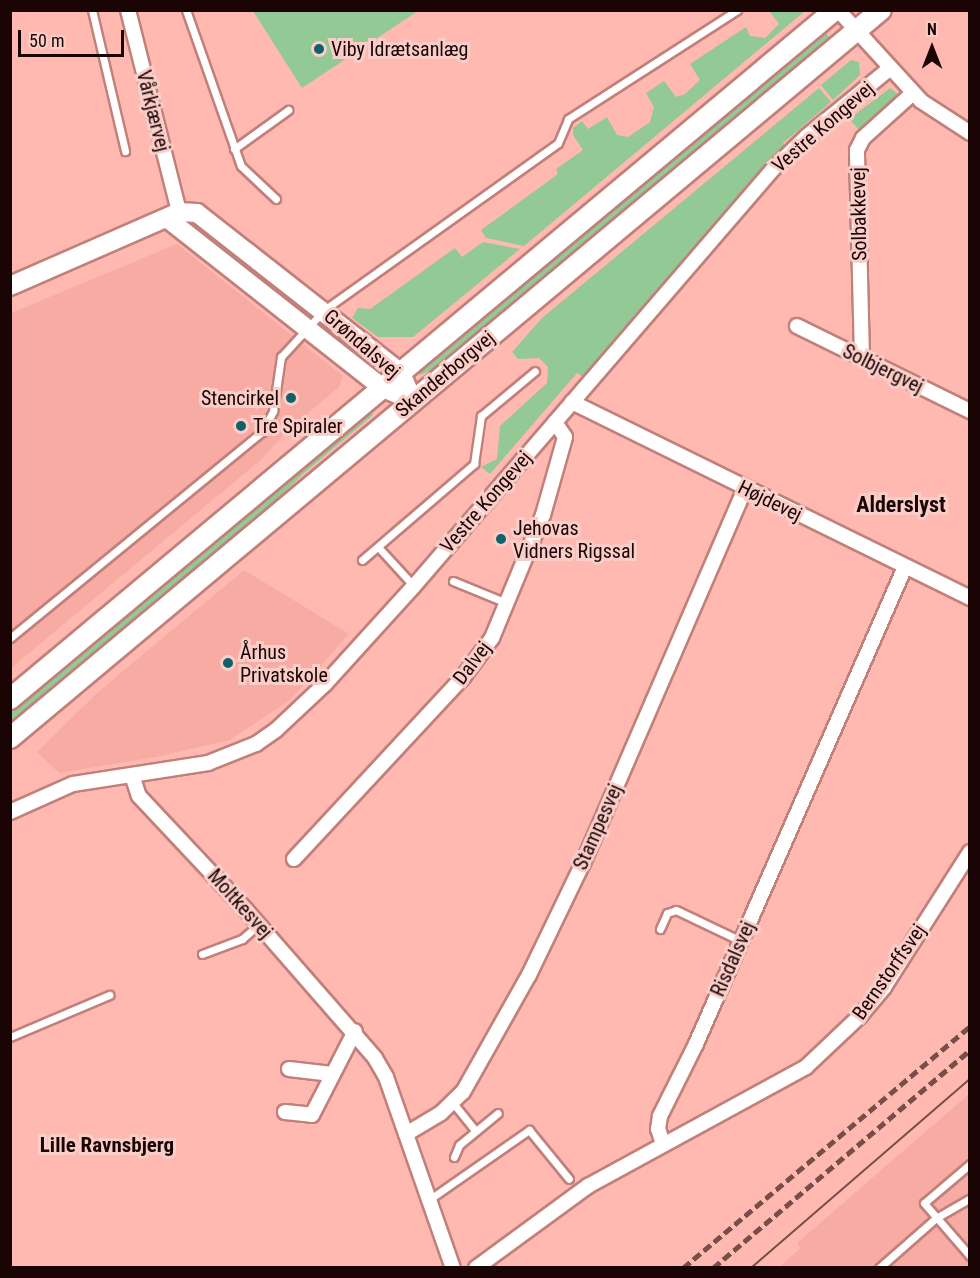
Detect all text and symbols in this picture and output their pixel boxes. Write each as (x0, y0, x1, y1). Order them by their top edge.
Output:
scale bar (21, 18, 128, 56)
north arrow (902, 18, 962, 78)
text: N (927, 20, 937, 39)
text: 50 m (29, 30, 64, 51)
place label: Viby Idrætsanlæg (331, 37, 468, 61)
marker: Viby Idrætsanlæg (312, 42, 326, 56)
street label: Vårkjærvej (131, 68, 175, 154)
street label: Vestre Kongevej (767, 76, 879, 178)
street label: Solbakkevej (846, 167, 872, 261)
street label: Grøndalsvej (319, 304, 405, 384)
street label: Skanderborgvej (391, 326, 499, 422)
street label: Solbjergvej (839, 339, 927, 399)
place label: Stencirkel (201, 386, 279, 410)
marker: Stencirkel (284, 391, 298, 405)
place label: Tre Spiraler (253, 414, 343, 438)
marker: Tre Spiraler (234, 419, 248, 433)
street label: Vestre Kongevej (435, 446, 537, 558)
street label: Højdevej (734, 475, 806, 527)
district label: Alderslyst (856, 492, 946, 518)
place label: Jehovas Vidners Rigssal (513, 516, 635, 563)
marker: Jehovas Vidners Rigssal (494, 532, 508, 546)
street label: Dalvej (448, 637, 496, 689)
place label: Århus Privatskole (240, 640, 328, 687)
marker: Århus Privatskole (221, 656, 235, 670)
street label: Stampesvej (568, 780, 628, 874)
street label: Moltkesvej (203, 864, 277, 944)
street label: Risdalsvej (706, 918, 760, 1000)
street label: Bernstorffsvej (847, 920, 931, 1024)
district label: Lille Ravnsbjerg (40, 1132, 174, 1158)

